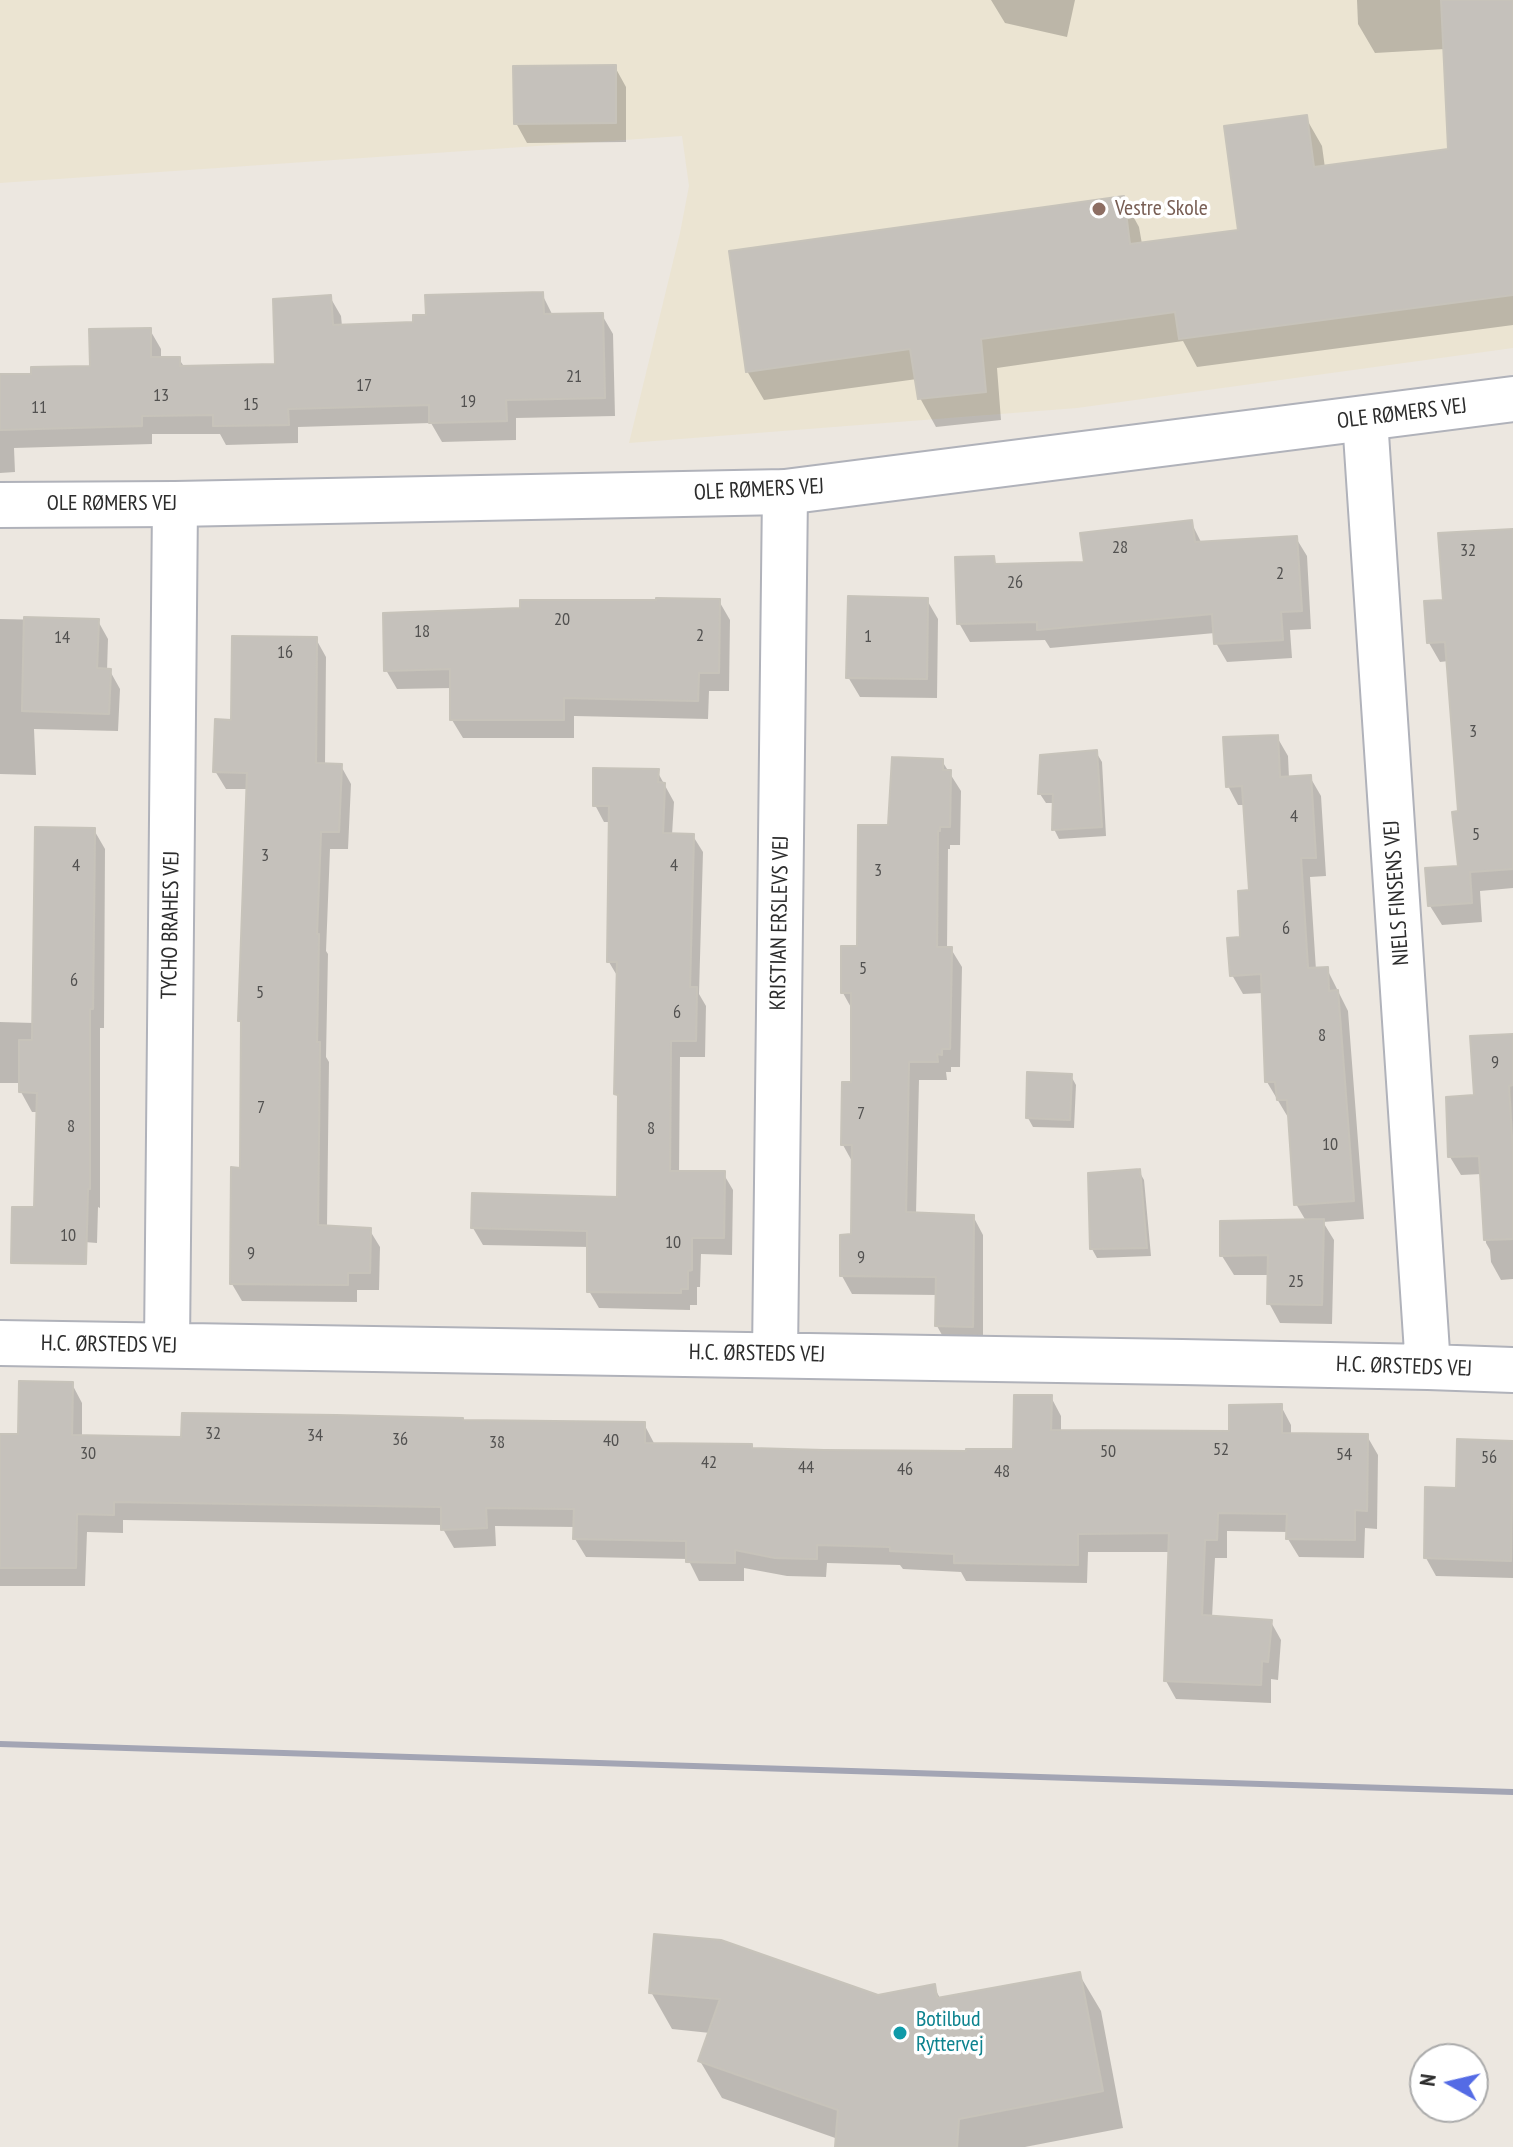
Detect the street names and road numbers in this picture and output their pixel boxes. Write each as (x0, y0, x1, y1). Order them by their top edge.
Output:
street label: OLE RØMERS VEJ (1336, 393, 1468, 435)
street label: OLE RØMERS VEJ (693, 473, 825, 507)
street label: OLE RØMERS VEJ (47, 491, 177, 517)
street label: NIELS FINSENS VEJ (1379, 820, 1415, 966)
street label: KRISTIAN ERSLEVS VEJ (765, 835, 795, 1011)
street label: TYCHO BRAHES VEJ (157, 851, 185, 999)
street label: H.C. ØRSTEDS VEJ (41, 1331, 177, 1359)
street label: H.C. ØRSTEDS VEJ (689, 1340, 825, 1368)
street label: H.C. ØRSTEDS VEJ (1335, 1351, 1473, 1383)

